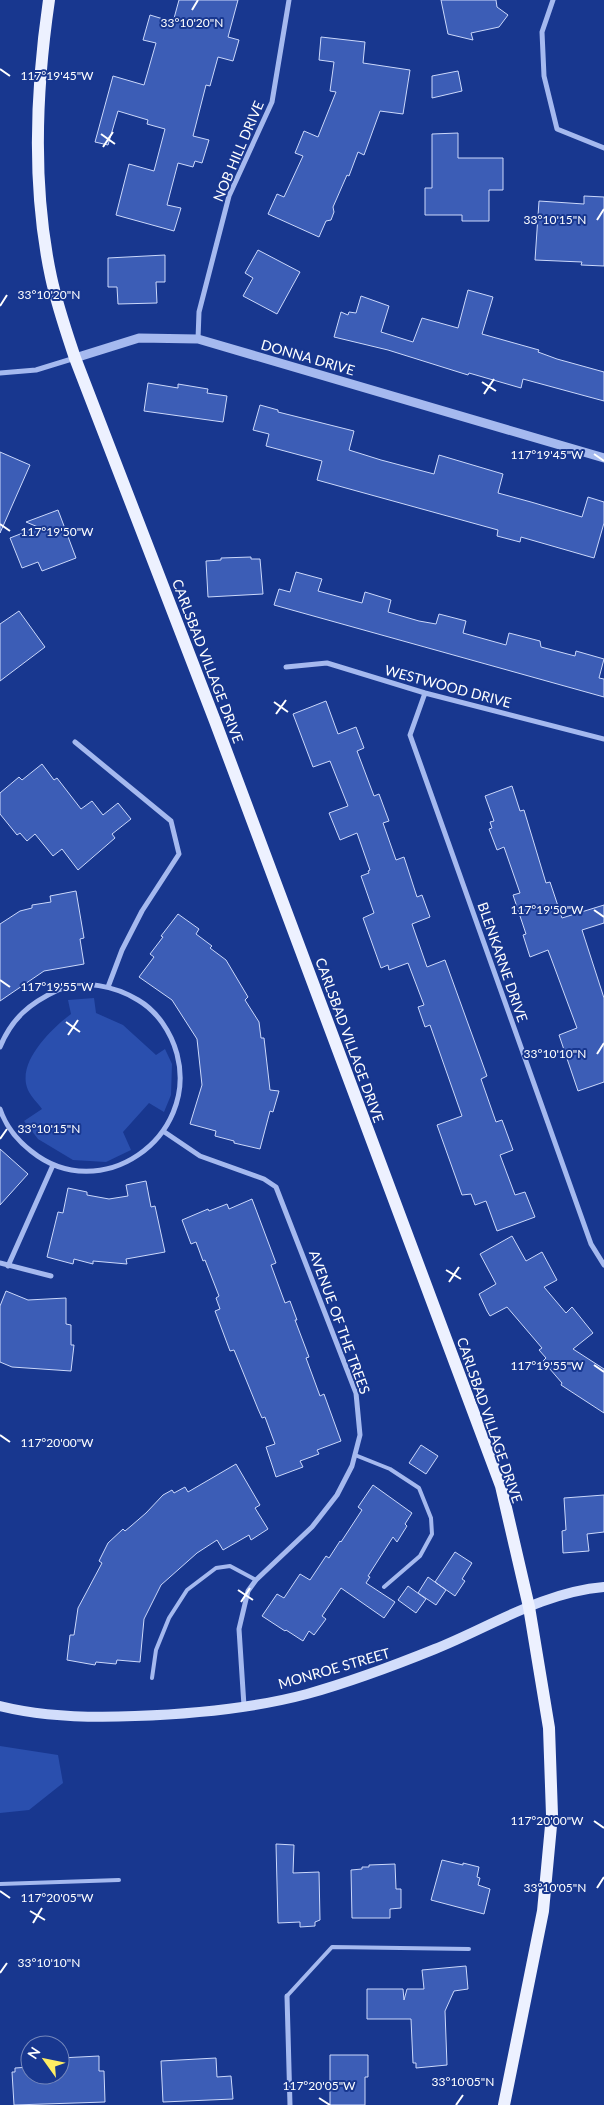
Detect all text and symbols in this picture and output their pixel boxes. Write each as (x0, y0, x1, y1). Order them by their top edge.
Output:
text: 33°10'20"N (161, 15, 223, 30)
text: 117°19'45"W (20, 68, 94, 83)
street label: NOB HILL DRIVE (209, 98, 267, 204)
text: 33°10'15"N (524, 212, 586, 227)
text: 33°10'20"N (18, 287, 80, 302)
street label: DONNA DRIVE (259, 335, 357, 379)
text: 117°19'45"W (510, 447, 584, 462)
text: 117°19'50"W (20, 524, 94, 539)
street label: CARLSBAD VILLAGE DRIVE (169, 577, 247, 745)
street label: WESTWOOD DRIVE (383, 661, 513, 711)
street label: BLENKARNE DRIVE (474, 900, 532, 1024)
text: 117°19'50"W (510, 902, 584, 917)
street label: CARLSBAD VILLAGE DRIVE (312, 955, 388, 1125)
text: 117°19'55"W (20, 979, 94, 994)
text: 33°10'10"N (524, 1046, 586, 1061)
text: 33°10'15"N (18, 1121, 80, 1136)
street label: AVENUE OF THE TREES (306, 1248, 374, 1396)
street label: CARLSBAD VILLAGE DRIVE (454, 1335, 526, 1505)
text: 117°19'55"W (510, 1358, 584, 1373)
text: 117°20'00"W (20, 1435, 94, 1450)
street label: MONROE STREET (276, 1644, 393, 1692)
text: 117°20'00"W (510, 1813, 584, 1828)
text: 33°10'05"N (524, 1880, 586, 1895)
text: 117°20'05"W (20, 1890, 94, 1905)
text: 33°10'10"N (18, 1955, 80, 1970)
north arrow (20, 2035, 70, 2085)
text: N (24, 2043, 44, 2062)
text: 33°10'05"N (432, 2074, 494, 2089)
text: 117°20'05"W (282, 2078, 356, 2093)

